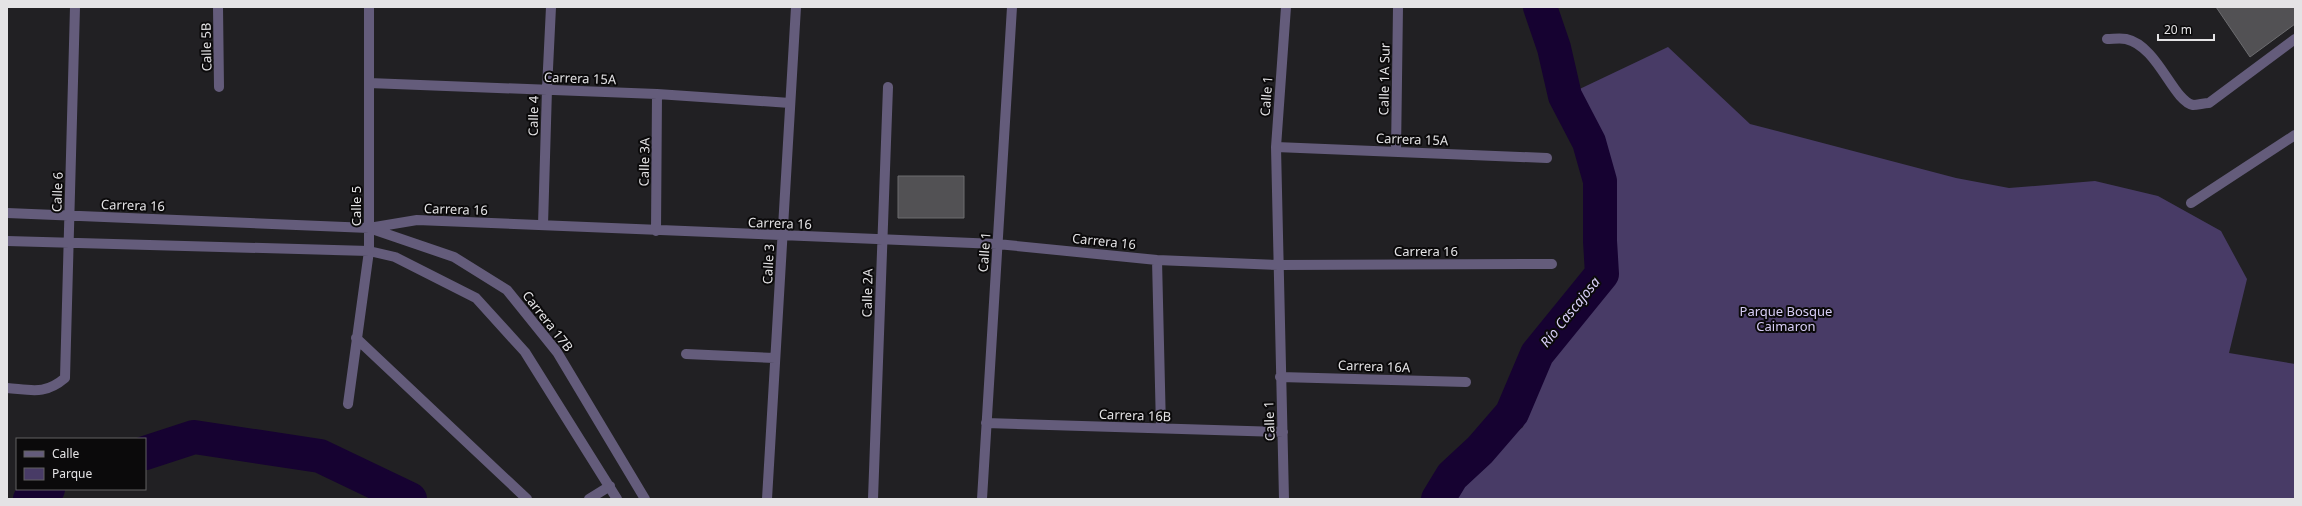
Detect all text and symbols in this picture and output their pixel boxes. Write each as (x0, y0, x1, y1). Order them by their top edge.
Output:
scale bar (2158, 16, 2214, 42)
text: 20 m (2164, 21, 2192, 38)
street label: Calle 5B (197, 22, 215, 72)
street label: Calle 1A Sur (1374, 42, 1394, 115)
street label: Carrera 15A (544, 68, 617, 88)
street label: Calle 1 (1256, 75, 1276, 117)
street label: Calle 4 (524, 95, 542, 136)
street label: Carrera 15A (1376, 129, 1449, 149)
street label: Calle 3A (635, 137, 653, 186)
street label: Calle 6 (47, 172, 67, 212)
street label: Calle 5 (347, 186, 365, 226)
street label: Carrera 16 (101, 195, 165, 215)
street label: Carrera 16 (424, 199, 488, 219)
street label: Carrera 16 (748, 213, 812, 233)
street label: Carrera 16 (1071, 229, 1137, 253)
street label: Calle 1 (974, 231, 994, 273)
street label: Carrera 16 (1394, 242, 1458, 260)
street label: Calle 3 (758, 243, 778, 285)
street label: Calle 2A (858, 268, 876, 317)
water label: Río Cascajosa (1535, 273, 1604, 351)
street label: Carrera 17B (519, 287, 577, 355)
park label: Parque Bosque Caimaron (1740, 302, 1832, 335)
street label: Carrera 16A (1338, 356, 1411, 376)
street label: Calle 1 (1259, 401, 1279, 441)
street label: Carrera 16B (1098, 405, 1172, 425)
legend (16, 438, 146, 490)
text: Calle (52, 445, 80, 462)
text: Parque (52, 465, 93, 482)

